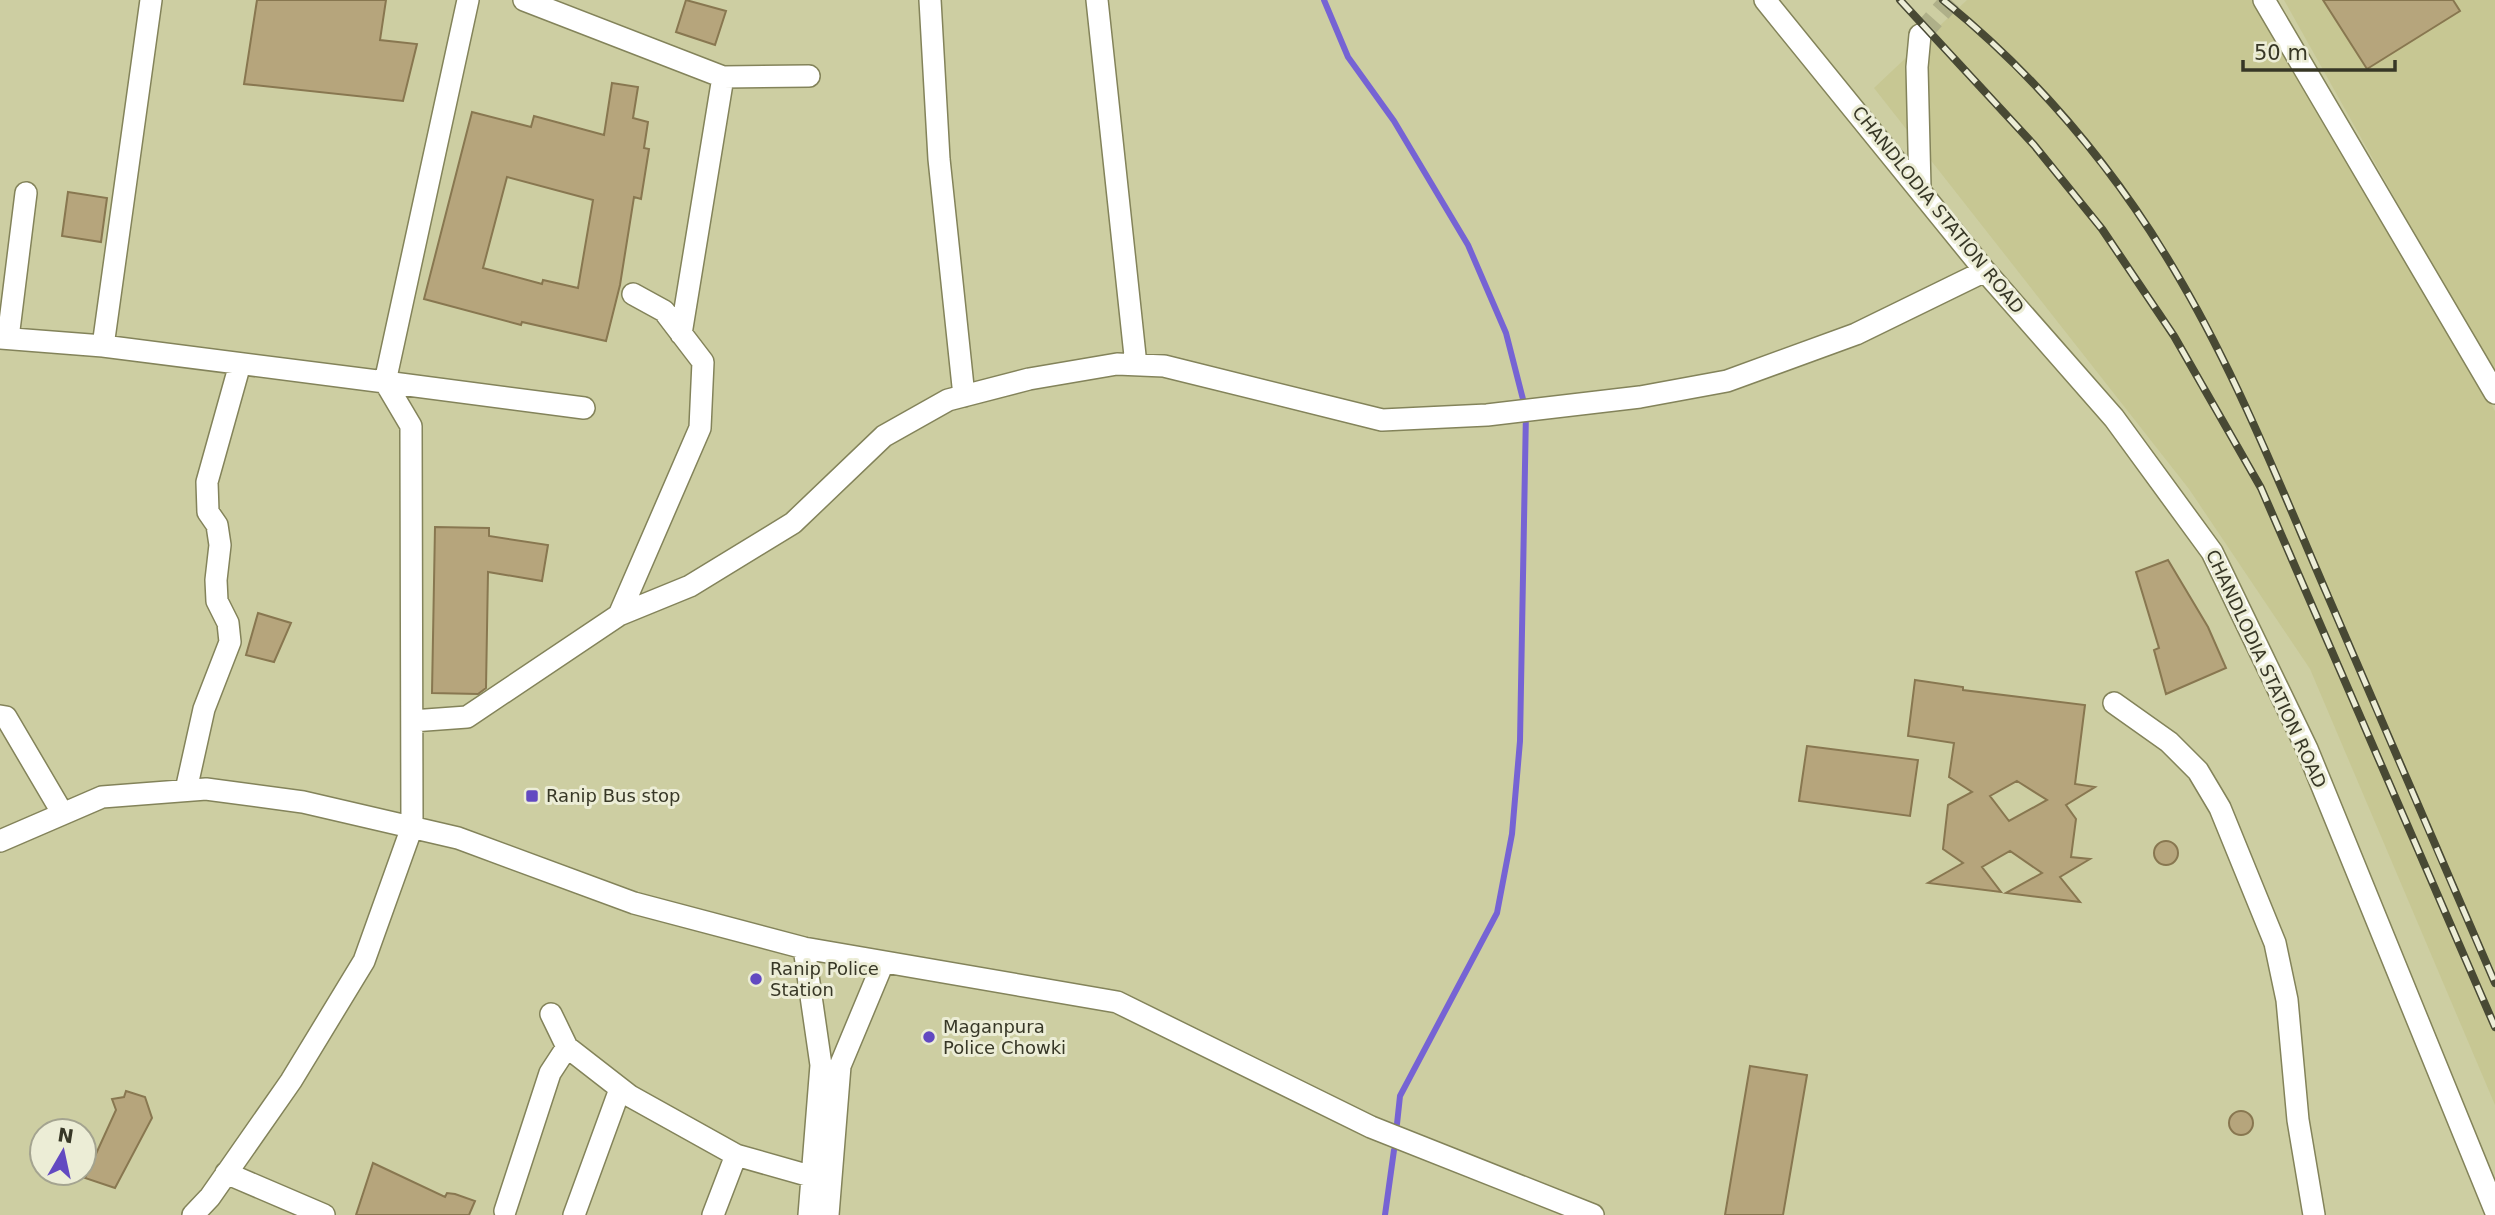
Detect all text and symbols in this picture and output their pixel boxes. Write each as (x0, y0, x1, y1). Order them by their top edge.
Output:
scale bar (2243, 28, 2395, 72)
text: 50 m (2254, 41, 2308, 65)
street label: CHANDLODIA STATION ROAD (1848, 102, 2029, 318)
street label: CHANDLODIA STATION ROAD (2202, 546, 2331, 791)
place label: Ranip Bus stop (546, 785, 680, 806)
marker: Ranip Bus stop (524, 788, 540, 804)
place label: Ranip Police Station (770, 958, 879, 1000)
marker: Ranip Police Station (748, 971, 764, 987)
place label: Maganpura Police Chowki (943, 1016, 1066, 1058)
marker: Maganpura Police Chowki (921, 1029, 937, 1045)
north arrow (28, 1117, 98, 1187)
text: N (56, 1123, 75, 1147)

